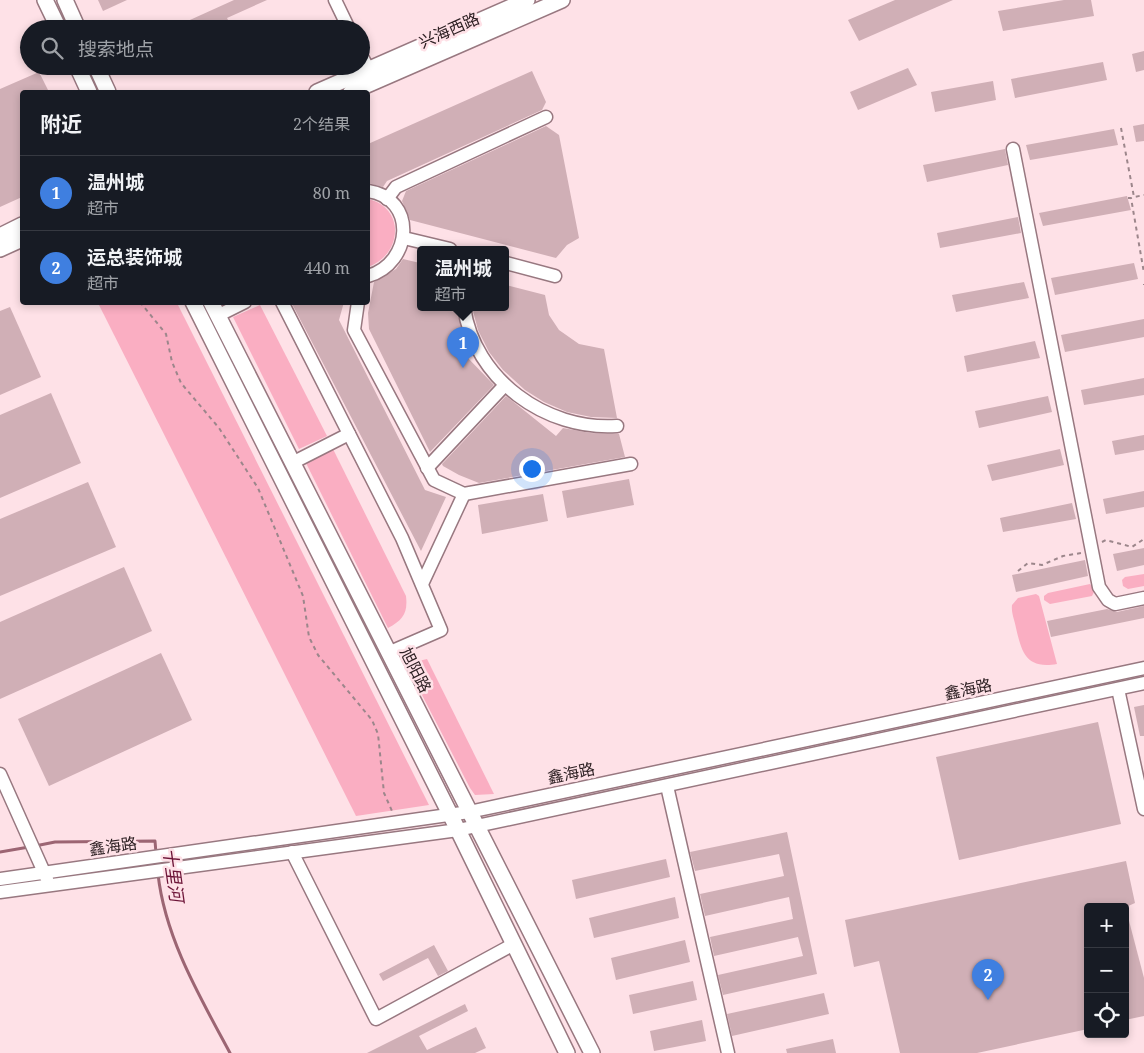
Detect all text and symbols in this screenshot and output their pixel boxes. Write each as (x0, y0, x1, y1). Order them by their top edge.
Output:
street label: 兴海西路 (415, 7, 483, 53)
search box (20, 20, 370, 75)
icon: search (38, 34, 66, 62)
text: 搜索地点 (78, 36, 154, 62)
text: 附近 (40, 110, 82, 138)
text: 2个结果 (293, 113, 350, 135)
text: 温州城 (87, 169, 144, 195)
text: 1 (51, 182, 61, 204)
text: 80 m (313, 182, 350, 204)
text: 超市 (87, 197, 119, 219)
text: 运总装饰城 (87, 244, 182, 270)
popup (417, 246, 509, 311)
text: 温州城 (434, 255, 492, 281)
text: 2 (51, 257, 61, 279)
text: 440 m (304, 257, 350, 279)
text: 超市 (87, 272, 119, 294)
text: 超市 (434, 283, 467, 305)
pin: 1 (447, 327, 479, 368)
your location (519, 456, 545, 482)
street label: 旭阳路 (395, 644, 437, 696)
street label: 鑫海路 (942, 673, 994, 705)
street label: 鑫海路 (545, 757, 597, 789)
street label: 鑫海路 (88, 832, 138, 860)
water label: 十里河 (158, 846, 190, 906)
map controls (1084, 903, 1129, 1038)
button: + (1084, 903, 1129, 948)
button: − (1084, 948, 1129, 993)
pin: 2 (972, 959, 1004, 1000)
button: locate (1084, 993, 1129, 1038)

